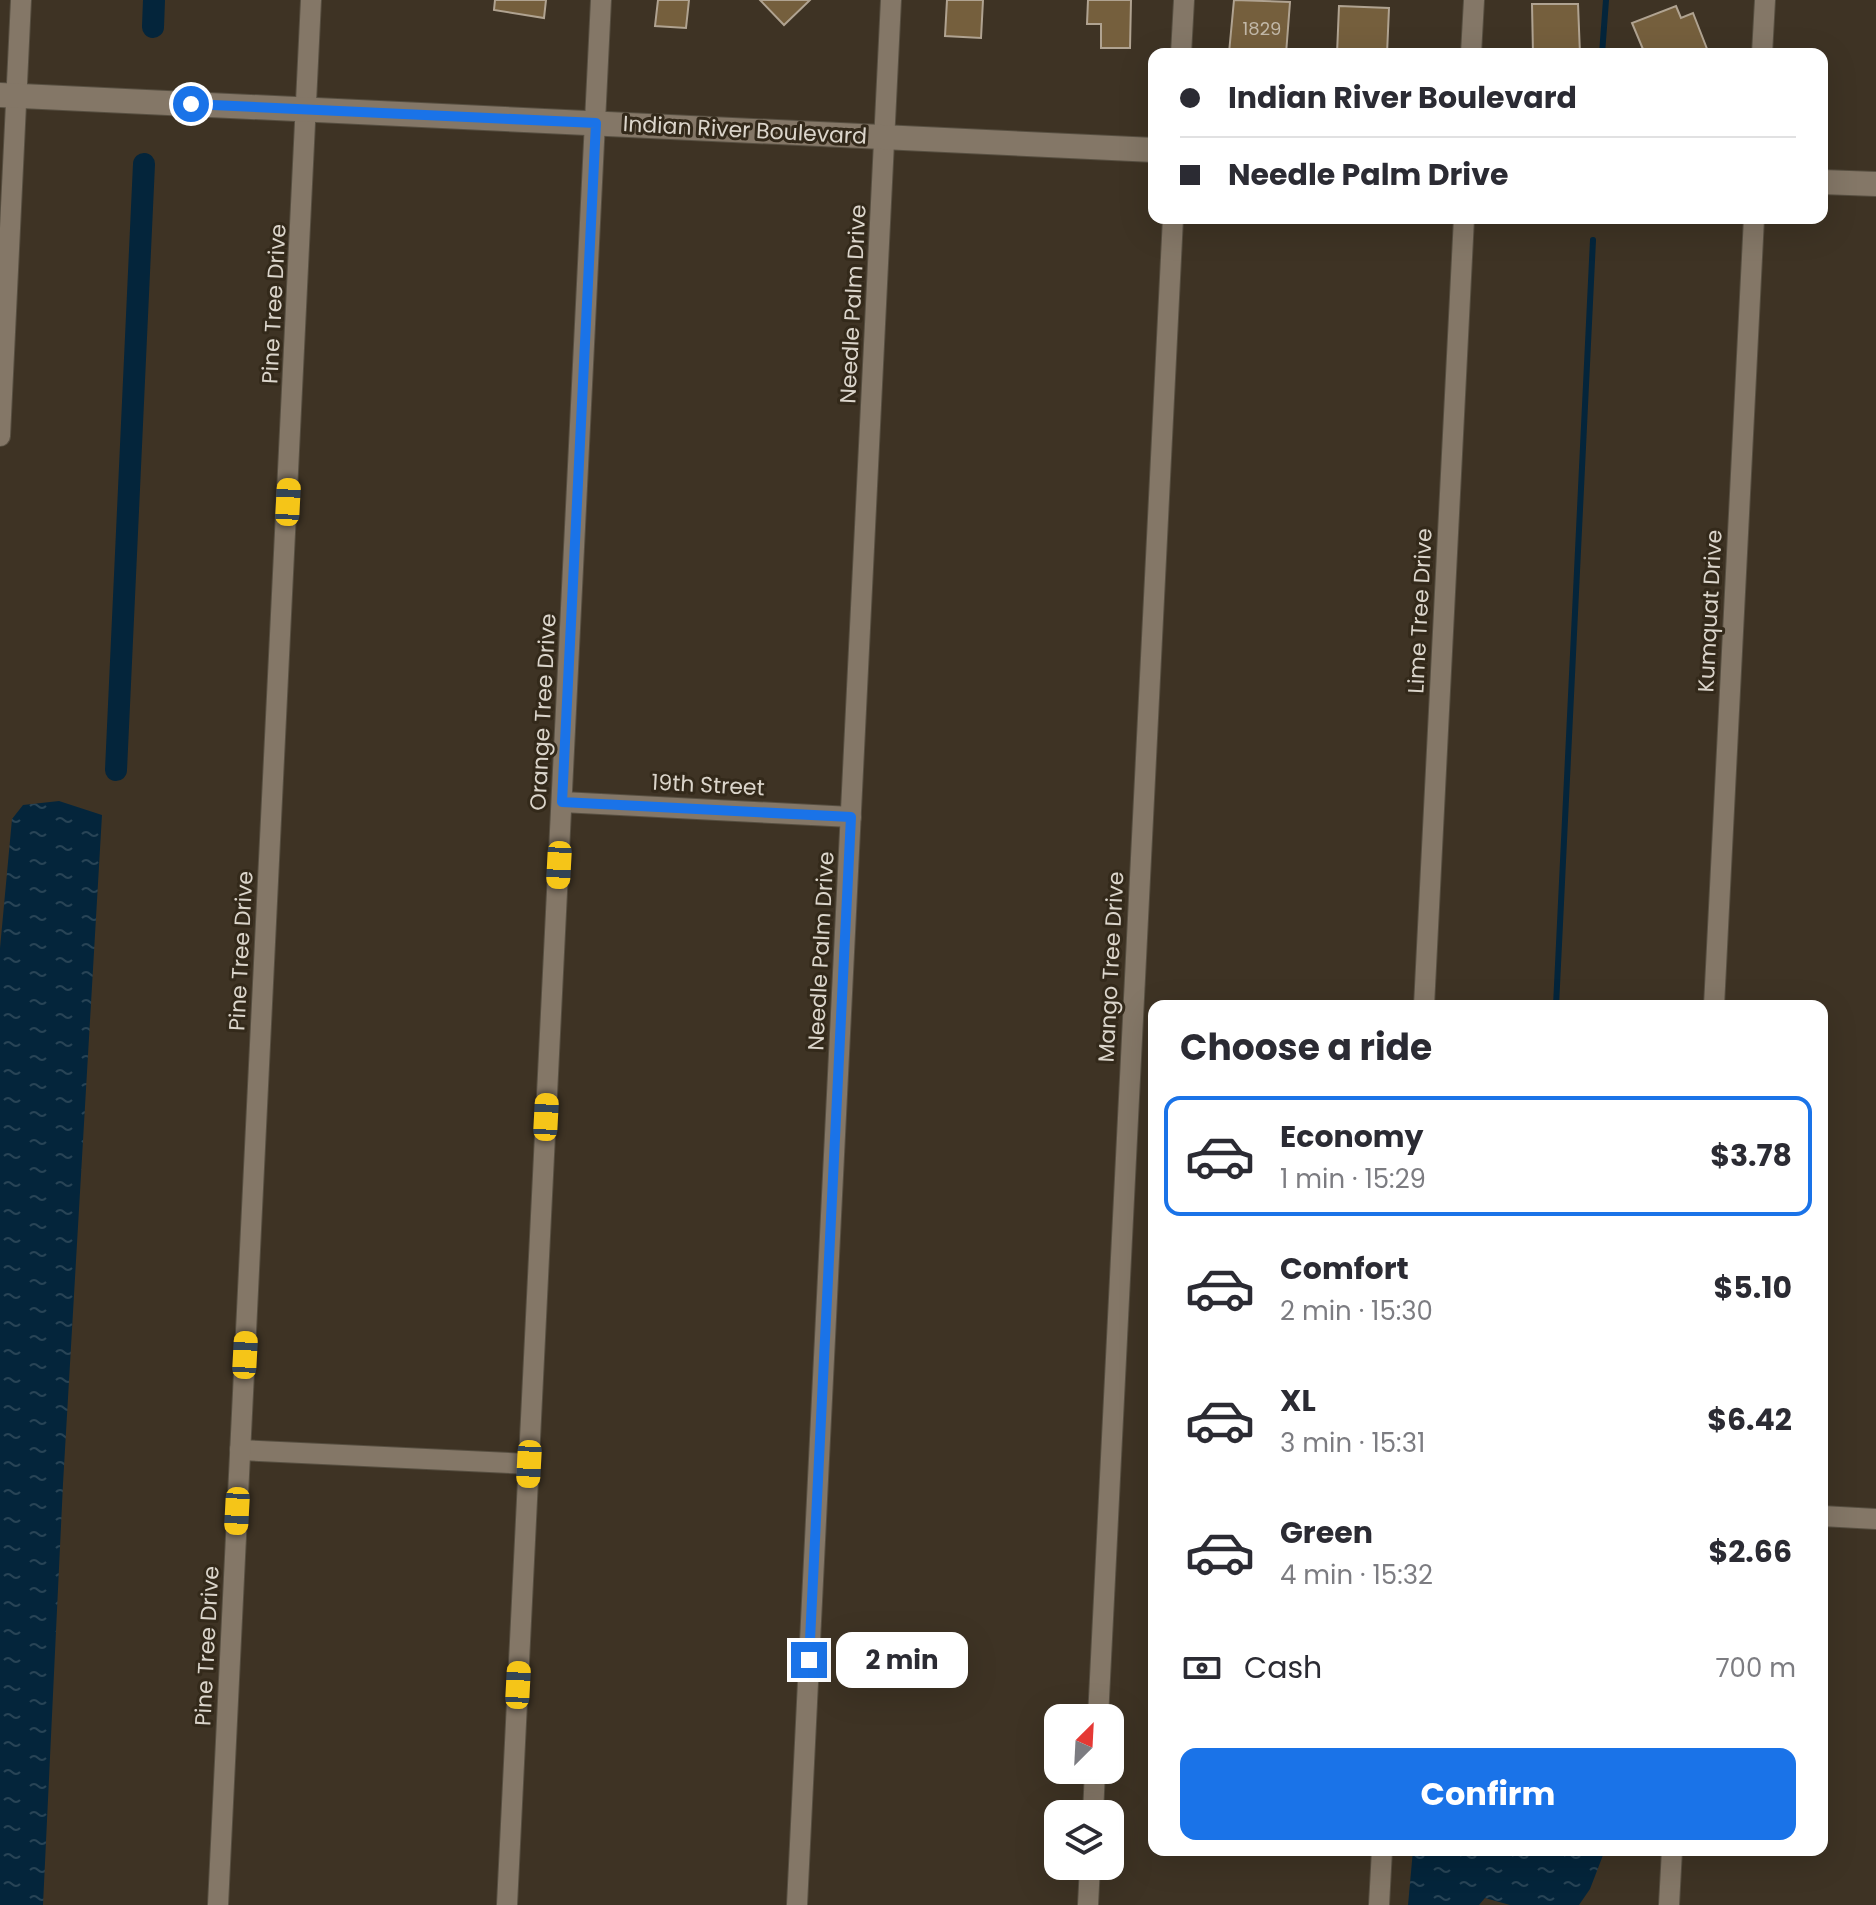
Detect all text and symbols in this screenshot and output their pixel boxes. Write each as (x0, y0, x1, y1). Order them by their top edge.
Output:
house number: 1829 (1243, 16, 1281, 41)
text: Indian River Boulevard (1228, 76, 1577, 119)
route start (173, 86, 209, 122)
street label: Indian River Boulevard (622, 108, 868, 152)
text: Needle Palm Drive (1228, 153, 1508, 196)
street label: Needle Palm Drive (832, 204, 874, 404)
street label: Pine Tree Drive (254, 223, 294, 385)
car (275, 477, 301, 527)
street label: Lime Tree Drive (1400, 528, 1440, 694)
street label: Kumquat Drive (1690, 529, 1730, 693)
street label: Orange Tree Drive (522, 613, 564, 811)
street label: 19th Street (651, 767, 765, 803)
car (546, 840, 572, 890)
street label: Needle Palm Drive (800, 851, 842, 1051)
street label: Pine Tree Drive (221, 870, 261, 1032)
street label: Mango Tree Drive (1091, 871, 1131, 1063)
text: Choose a ride (1180, 1022, 1432, 1073)
car (533, 1092, 559, 1142)
text: Economy (1280, 1115, 1424, 1158)
icon: car (1184, 1120, 1256, 1192)
text: $3.78 (1710, 1134, 1792, 1177)
text: 1 min · 15:29 (1280, 1161, 1426, 1197)
text: Comfort (1280, 1247, 1409, 1290)
icon: car (1184, 1252, 1256, 1324)
text: $5.10 (1713, 1266, 1792, 1309)
text: 2 min · 15:30 (1280, 1293, 1433, 1329)
car (232, 1330, 258, 1380)
text: XL (1280, 1379, 1316, 1422)
icon: car (1184, 1384, 1256, 1456)
text: $6.42 (1707, 1398, 1792, 1441)
text: 3 min · 15:31 (1280, 1425, 1425, 1461)
car (516, 1439, 542, 1489)
car (224, 1486, 250, 1536)
text: Green (1280, 1511, 1373, 1554)
icon: car (1184, 1516, 1256, 1588)
text: $2.66 (1708, 1530, 1792, 1573)
text: 4 min · 15:32 (1280, 1557, 1433, 1593)
street label: Pine Tree Drive (187, 1565, 227, 1727)
callout: 2 min (837, 1632, 969, 1688)
route end (791, 1642, 827, 1678)
text: 2 min (865, 1642, 939, 1678)
icon: cash (1180, 1646, 1224, 1690)
text: Cash (1244, 1646, 1322, 1689)
text: 700 m (1715, 1650, 1796, 1686)
car (505, 1660, 531, 1710)
north arrow (1044, 1704, 1124, 1784)
map controls (1044, 1704, 1124, 1880)
button: Confirm (1180, 1748, 1796, 1840)
button: layers (1044, 1800, 1124, 1880)

